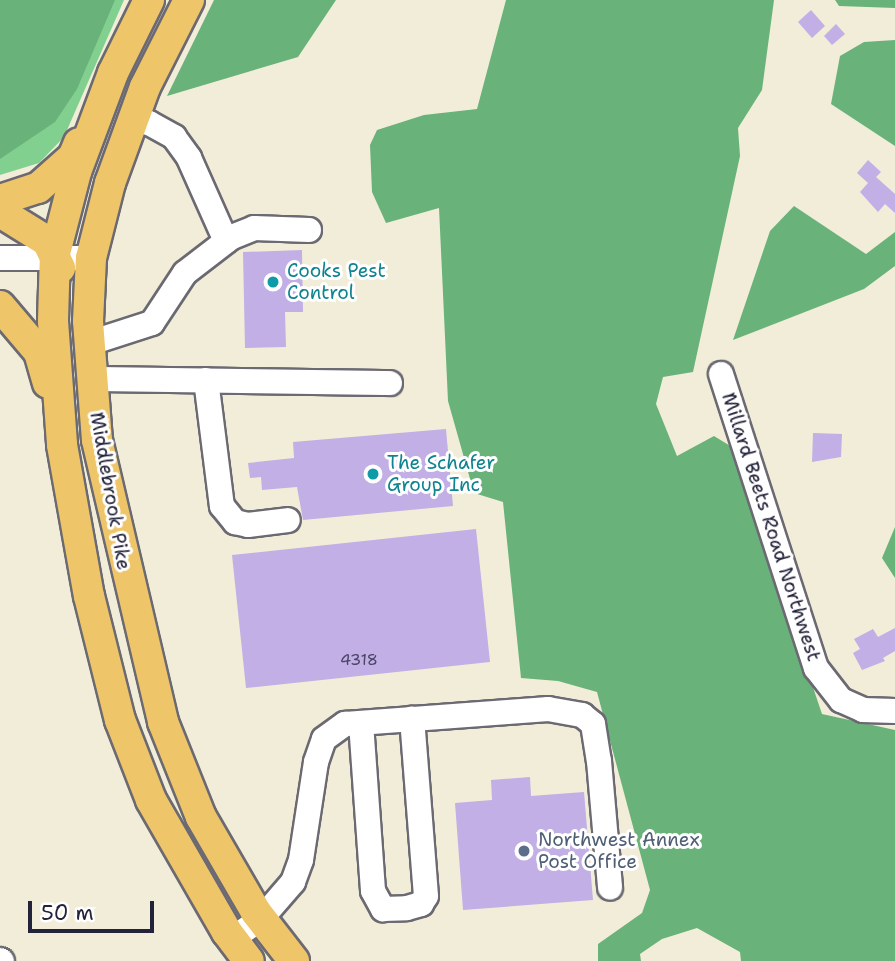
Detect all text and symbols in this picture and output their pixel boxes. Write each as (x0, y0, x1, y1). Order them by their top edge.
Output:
place label: Cooks Pest Control (287, 260, 386, 304)
marker: Cooks Pest Control (265, 274, 281, 290)
street label: Millard Beets Road Northwest (717, 390, 825, 664)
street label: Middlebrook Pike (85, 410, 135, 572)
place label: The Schafer Group Inc (387, 452, 495, 496)
marker: The Schafer Group Inc (365, 466, 381, 482)
house number: 4318 (340, 650, 378, 670)
place label: Northwest Annex Post Office (538, 829, 700, 873)
marker: Northwest Annex Post Office (516, 843, 532, 859)
scale bar (32, 888, 158, 932)
text: 50 m (41, 899, 94, 927)

